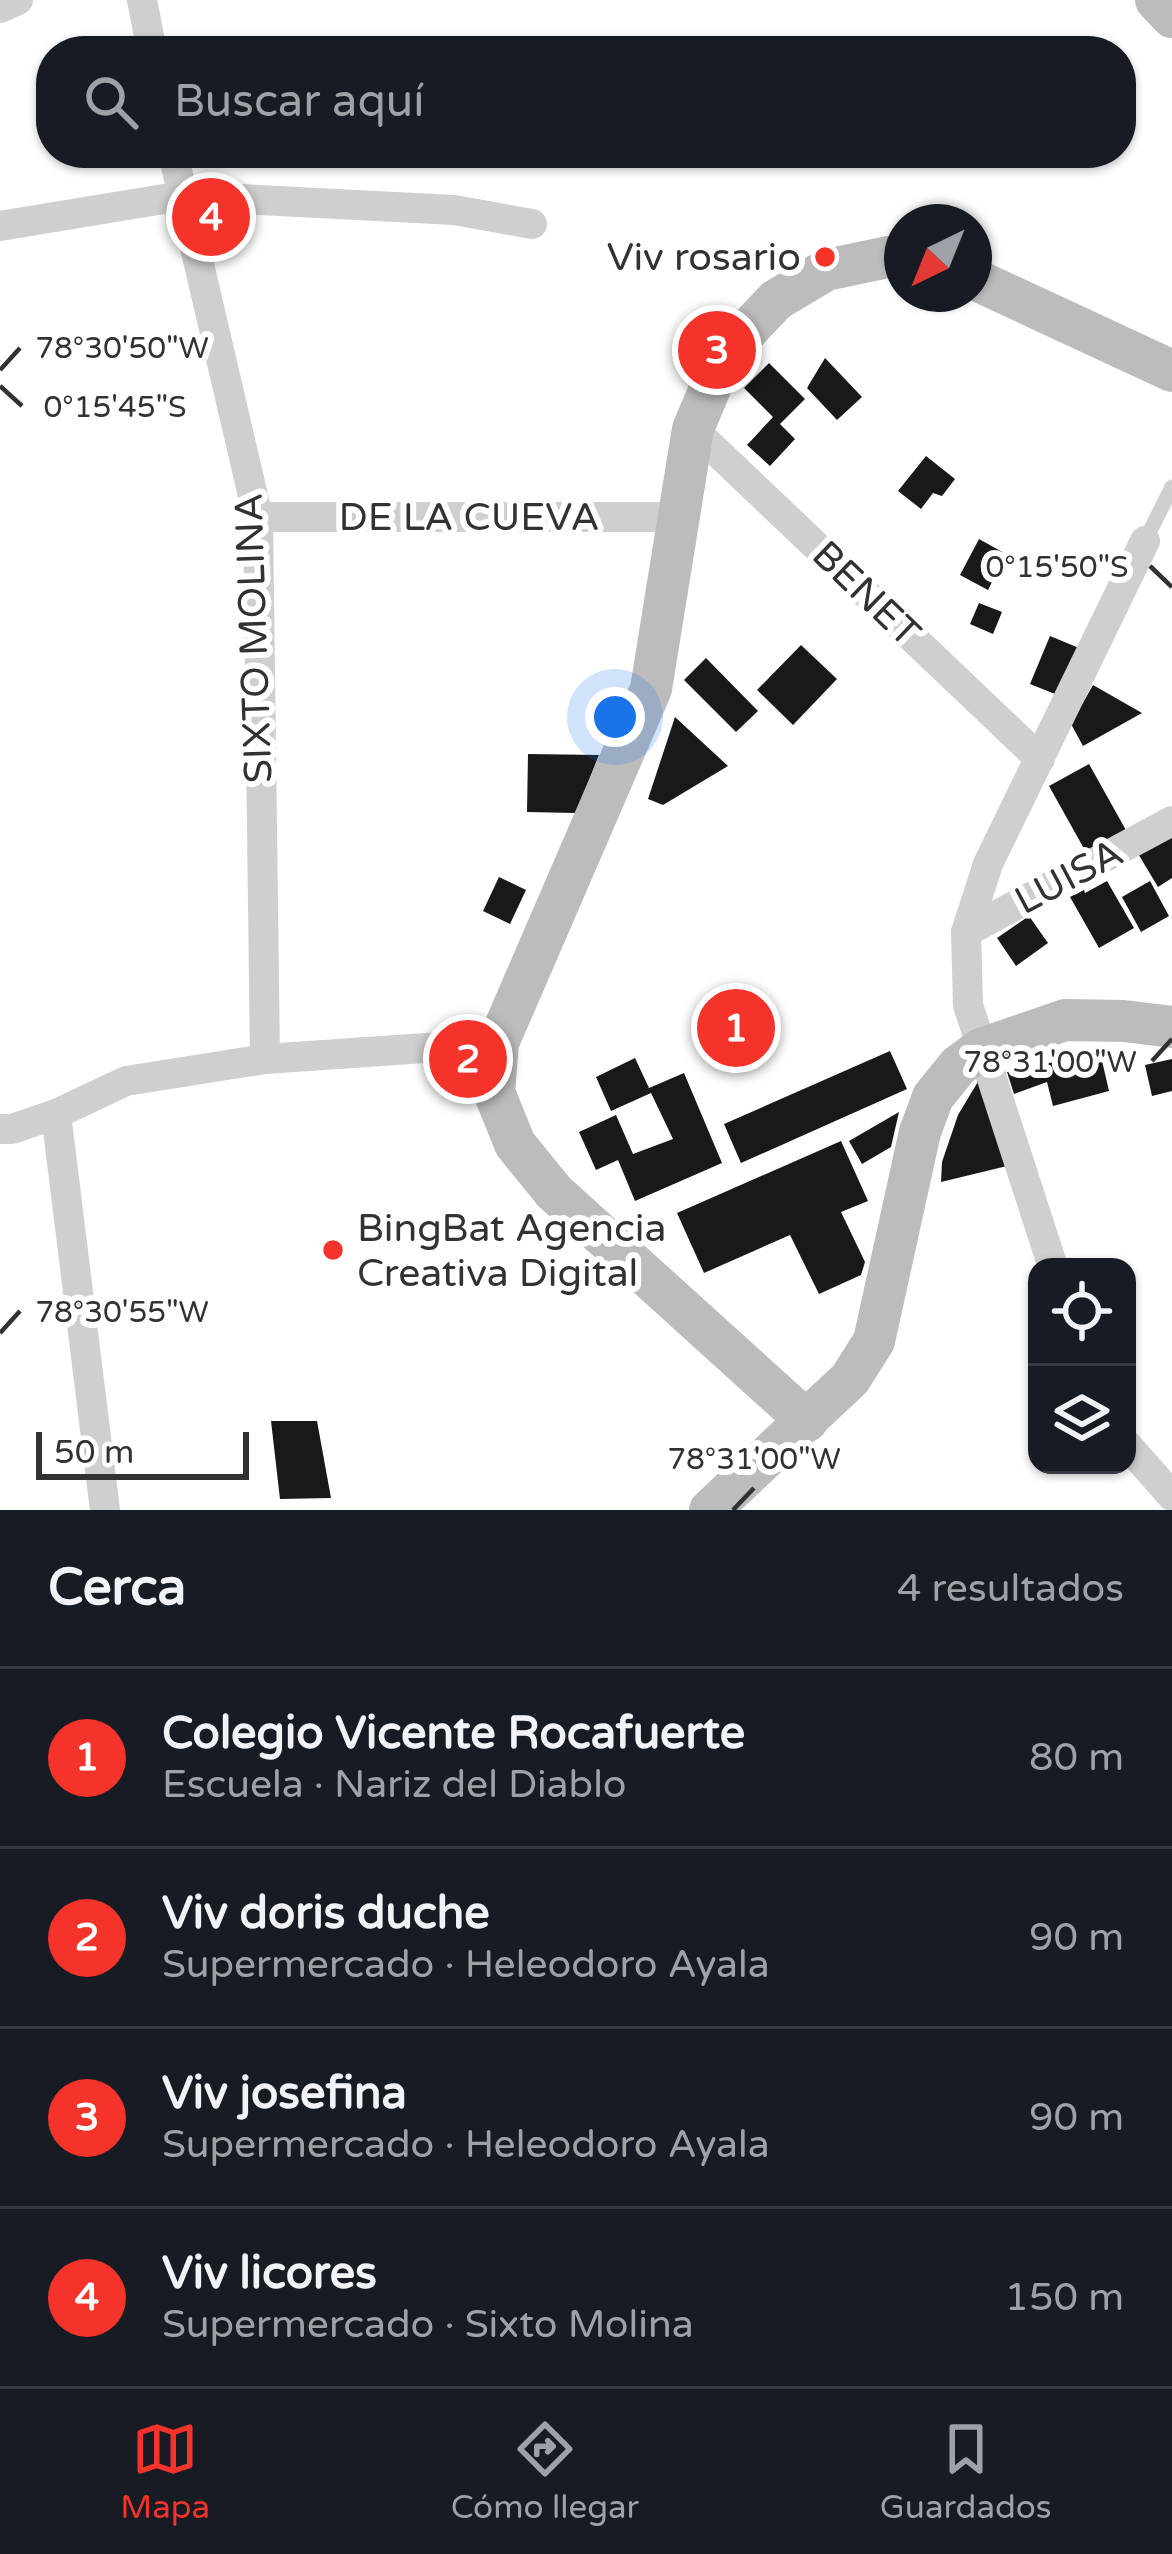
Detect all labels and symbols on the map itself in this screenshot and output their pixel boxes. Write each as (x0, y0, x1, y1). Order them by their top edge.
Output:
pin: 4 (172, 172, 250, 262)
north arrow (884, 204, 992, 312)
place label: Viv rosario (607, 234, 801, 281)
marker: Viv rosario (812, 244, 838, 270)
pin: 3 (678, 305, 756, 395)
text: 78°30'50"W (35, 330, 209, 367)
text: 0°15'45"S (43, 389, 187, 426)
street label: SIXTO MOLINA (225, 492, 283, 784)
street label: DE LA CUEVA (338, 494, 600, 541)
street label: BENET (802, 531, 930, 657)
text: 0°15'50"S (985, 549, 1129, 586)
your location (585, 687, 645, 747)
street label: LUISA (1007, 829, 1131, 925)
pin: 1 (697, 983, 775, 1073)
pin: 2 (429, 1014, 507, 1104)
text: 78°31'00"W (963, 1044, 1137, 1081)
place label: BingBat Agencia Creativa Digital (357, 1205, 666, 1297)
marker: BingBat Agencia Creativa Digital (320, 1237, 346, 1263)
text: 78°30'55"W (35, 1294, 209, 1331)
scale bar (36, 1426, 249, 1479)
text: 78°31'00"W (667, 1441, 841, 1478)

